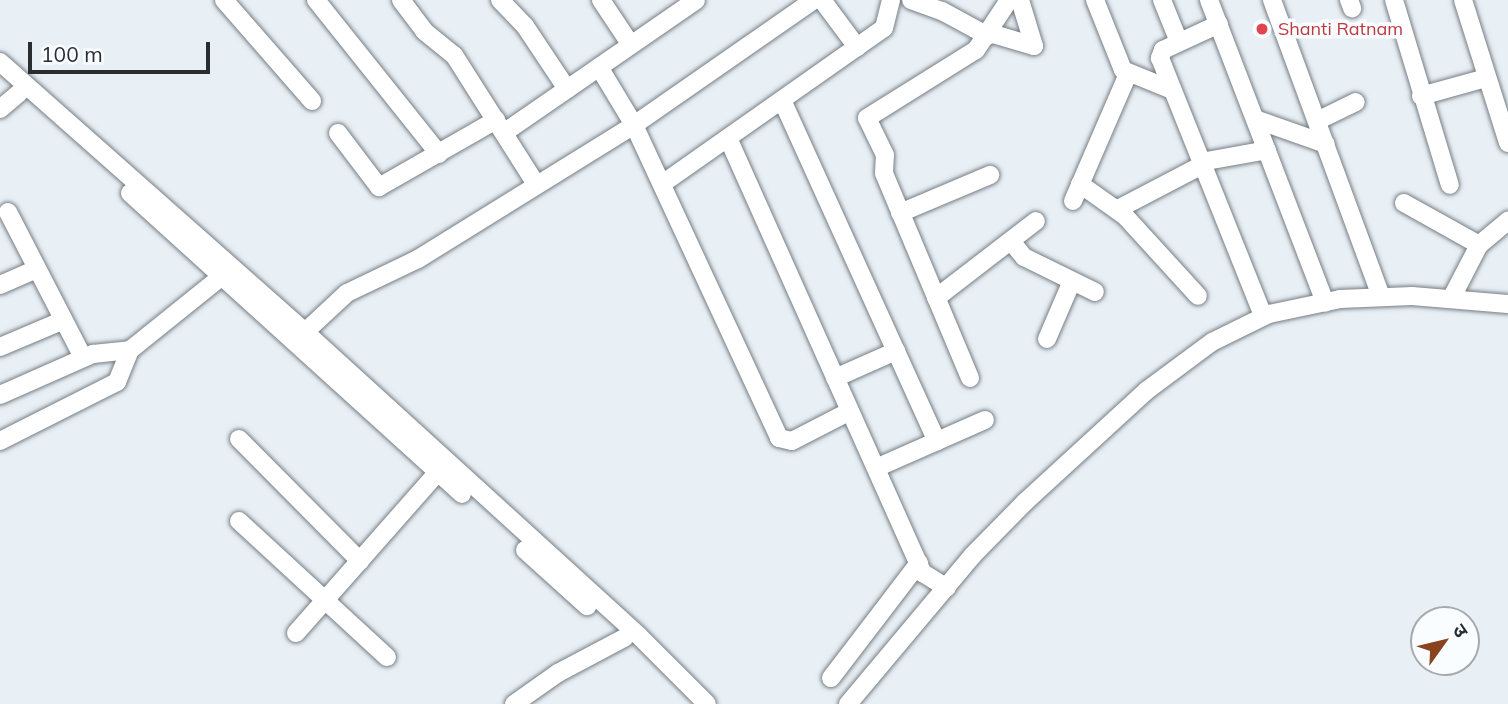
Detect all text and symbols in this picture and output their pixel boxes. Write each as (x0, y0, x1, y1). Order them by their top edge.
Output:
place label: Shanti Ratnam (1278, 18, 1403, 40)
marker: Shanti Ratnam (1252, 19, 1272, 39)
scale bar (32, 28, 214, 72)
text: 100 m (41, 41, 103, 67)
north arrow (1410, 606, 1480, 676)
text: उ (1448, 619, 1474, 642)

